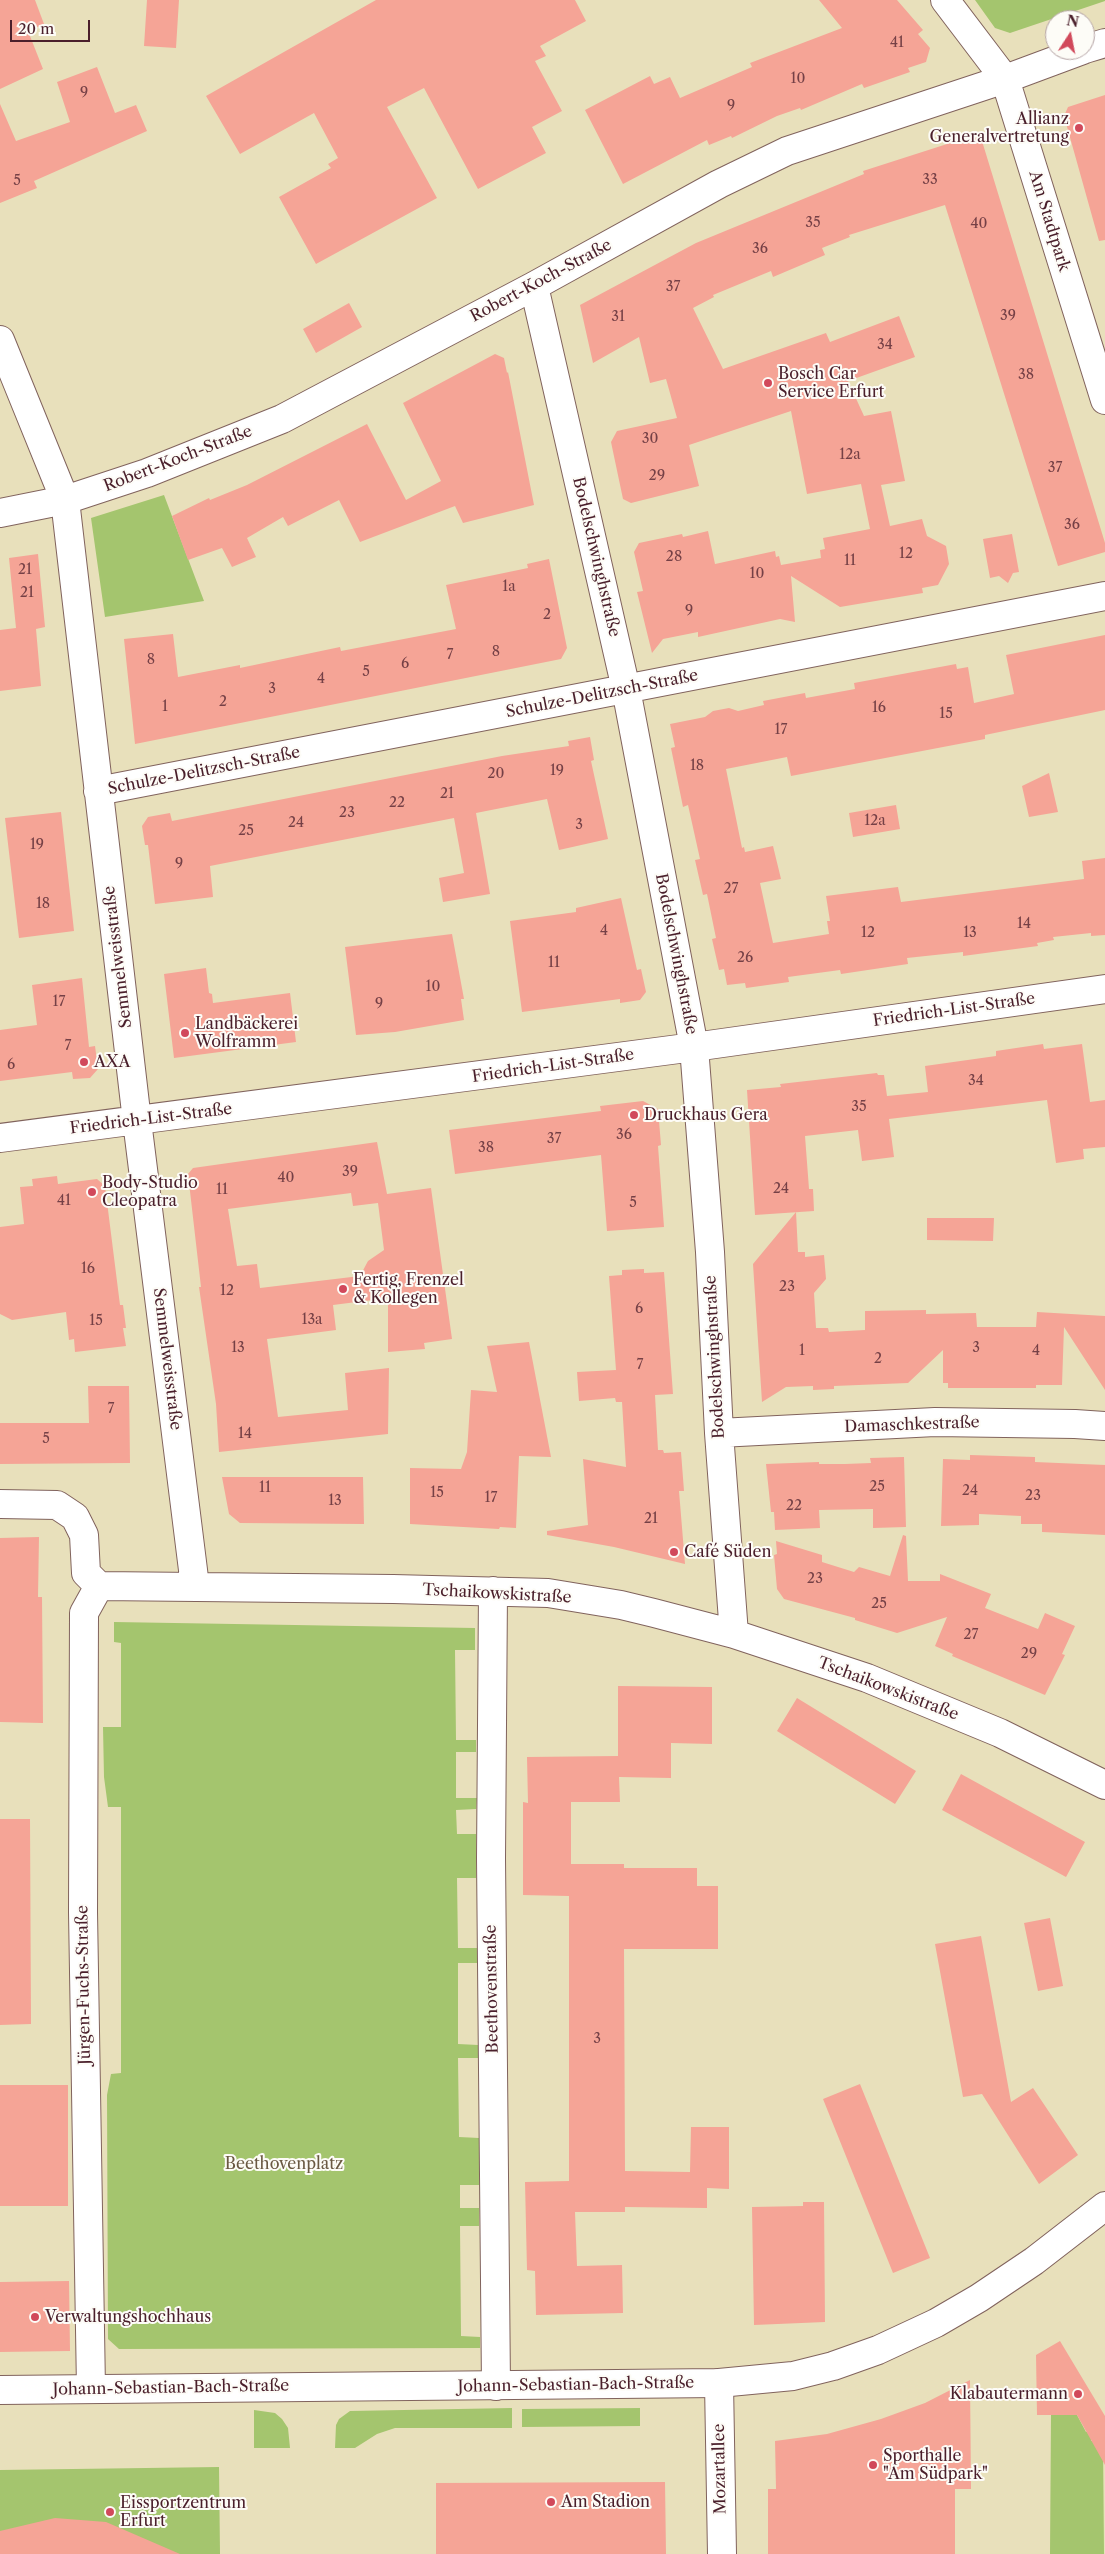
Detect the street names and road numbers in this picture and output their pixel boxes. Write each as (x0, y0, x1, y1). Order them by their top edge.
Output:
street label: Am Stadtpark (1025, 168, 1073, 274)
street label: Robert-Koch-Straße (467, 236, 615, 326)
street label: Robert-Koch-Straße (101, 422, 255, 496)
street label: Bodelschwinghstraße (568, 475, 624, 639)
street label: Schulze-Delitzsch-Straße (504, 666, 700, 722)
street label: Schulze-Delitzsch-Straße (106, 743, 302, 799)
street label: Bodelschwinghstraße (651, 872, 701, 1036)
street label: Semmelweisstraße (100, 885, 136, 1029)
street label: Friedrich-List-Straße (872, 989, 1036, 1031)
street label: Friedrich-List-Straße (471, 1045, 635, 1087)
street label: Friedrich-List-Straße (69, 1100, 233, 1138)
street label: Bodelschwinghstraße (701, 1275, 729, 1439)
street label: Semmelweisstraße (149, 1287, 185, 1431)
street label: Damaschkestraße (844, 1413, 980, 1437)
street label: Tschaikowskistraße (422, 1581, 572, 1607)
street label: Tschaikowskistraße (815, 1653, 961, 1725)
street label: Jürgen-Fuchs-Straße (73, 1905, 95, 2065)
street label: Beethovenstraße (481, 1924, 503, 2054)
street label: Johann-Sebastian-Bach-Straße (458, 2373, 694, 2397)
street label: Johann-Sebastian-Bach-Straße (53, 2376, 289, 2400)
street label: Mozartallee (710, 2424, 730, 2514)

